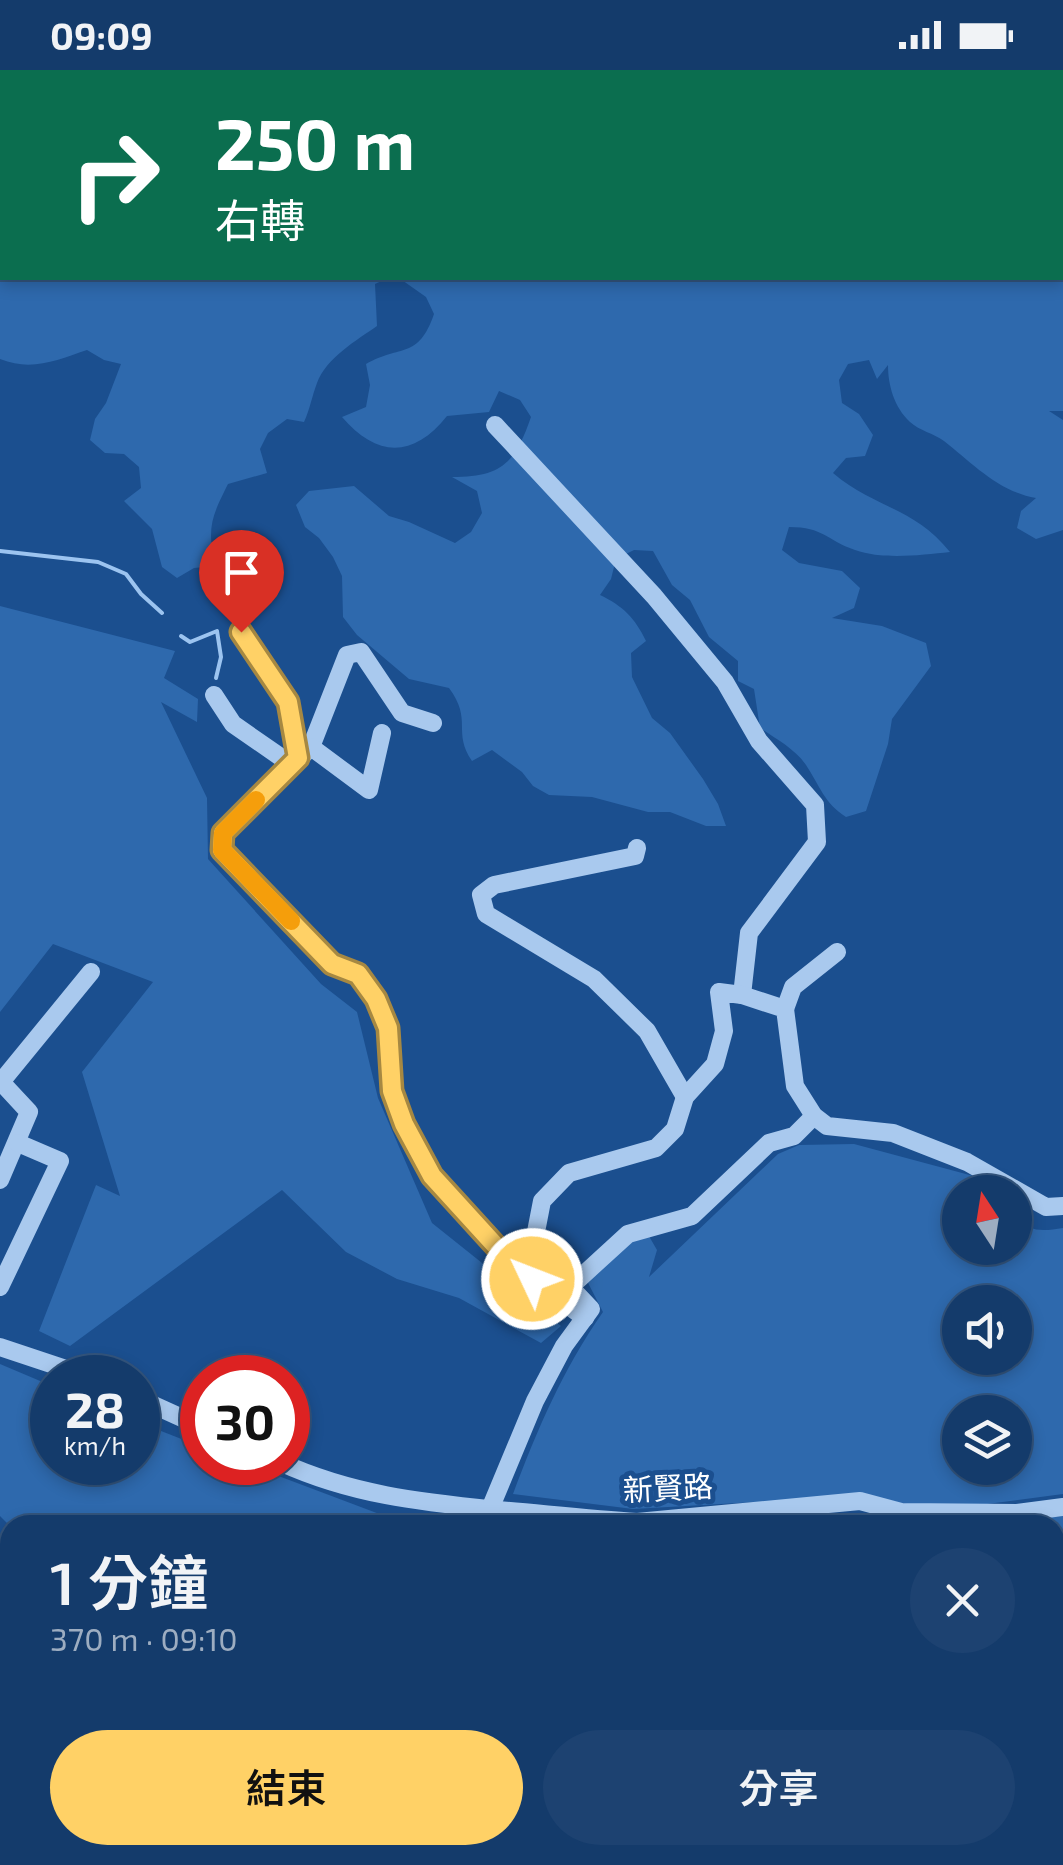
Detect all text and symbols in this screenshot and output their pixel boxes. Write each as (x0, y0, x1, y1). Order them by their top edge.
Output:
text: 09:09 (50, 12, 153, 58)
text: 250 m (215, 100, 415, 184)
icon: right (50, 110, 180, 240)
text: 右轉 (215, 192, 305, 246)
pin (199, 530, 284, 633)
icon: arrive (214, 545, 269, 600)
north arrow (942, 1175, 1032, 1265)
map controls (942, 1175, 1032, 1485)
position arrow (480, 1227, 584, 1331)
button: sound (942, 1285, 1032, 1375)
speed limit sign: 30 (180, 1355, 310, 1485)
text: 28 (65, 1378, 125, 1438)
button: layers (942, 1395, 1032, 1485)
text: km/h (64, 1430, 126, 1460)
street label: 新賢路 (622, 1467, 714, 1507)
text: 1 分鐘 (50, 1545, 208, 1617)
button: close (910, 1548, 1015, 1653)
text: 370 m · 09:10 (50, 1619, 238, 1657)
button: 結束 (50, 1730, 523, 1845)
button: 分享 (543, 1730, 1015, 1845)

